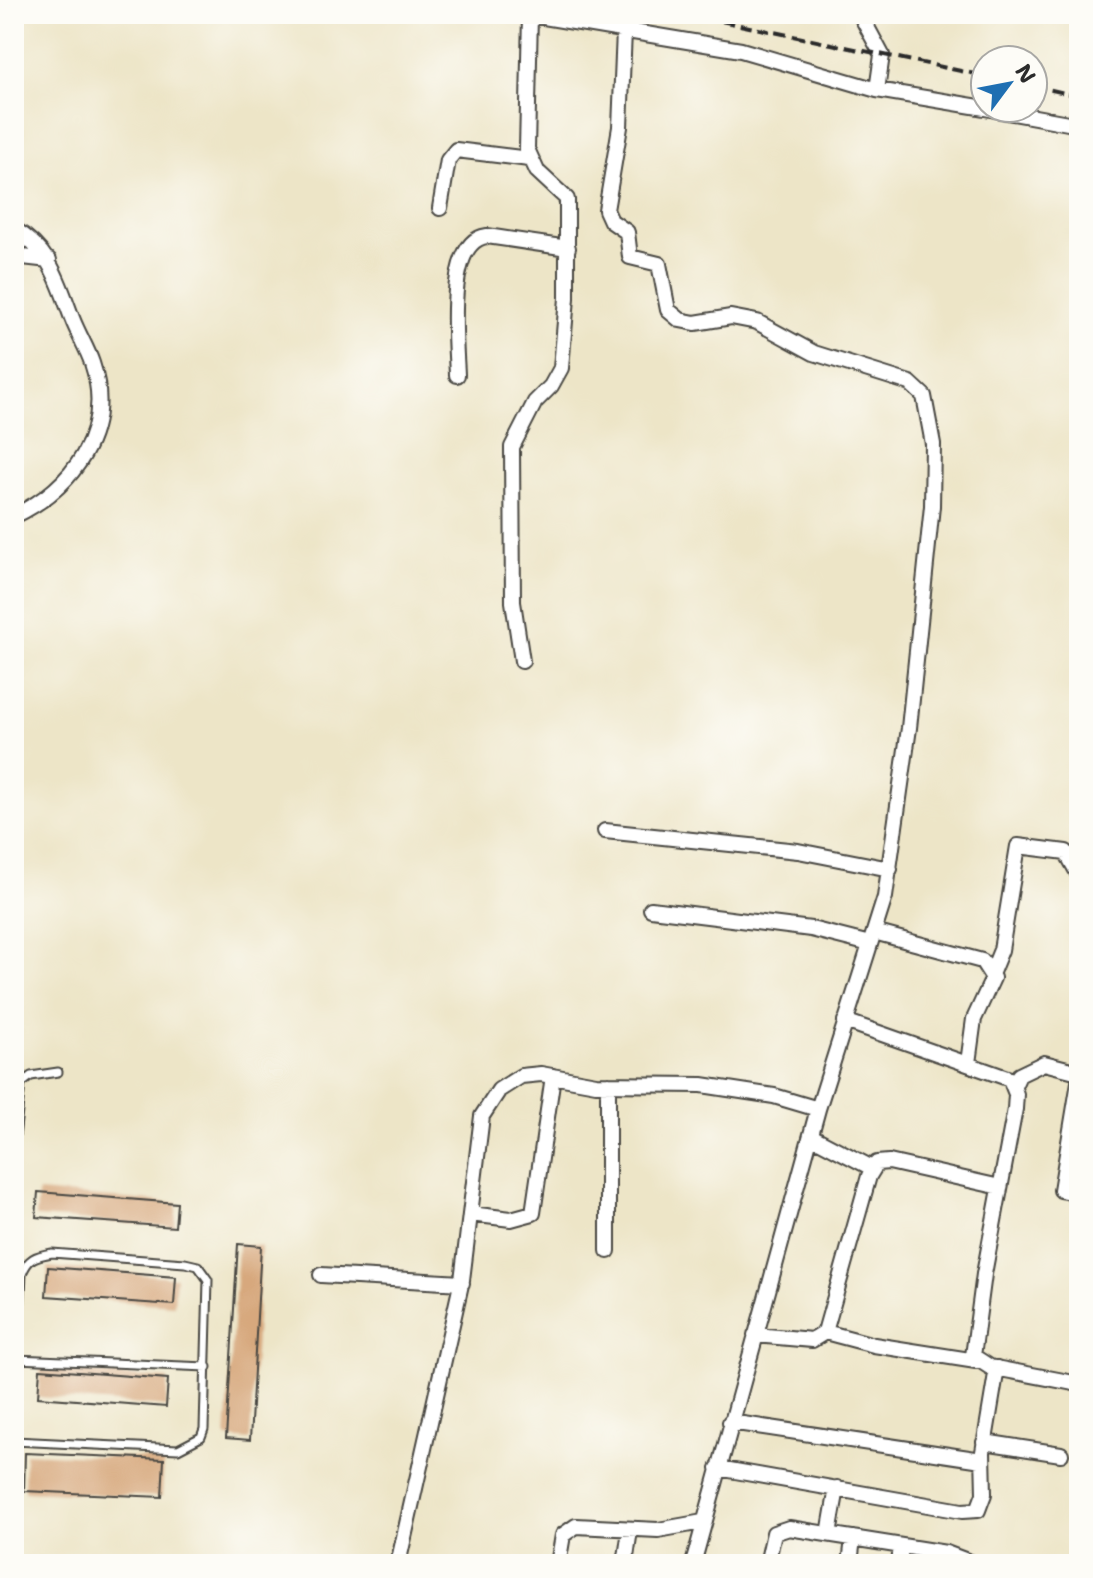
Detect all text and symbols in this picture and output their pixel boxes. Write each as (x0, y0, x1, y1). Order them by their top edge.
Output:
north arrow (969, 44, 1049, 124)
text: N (1009, 59, 1042, 89)

